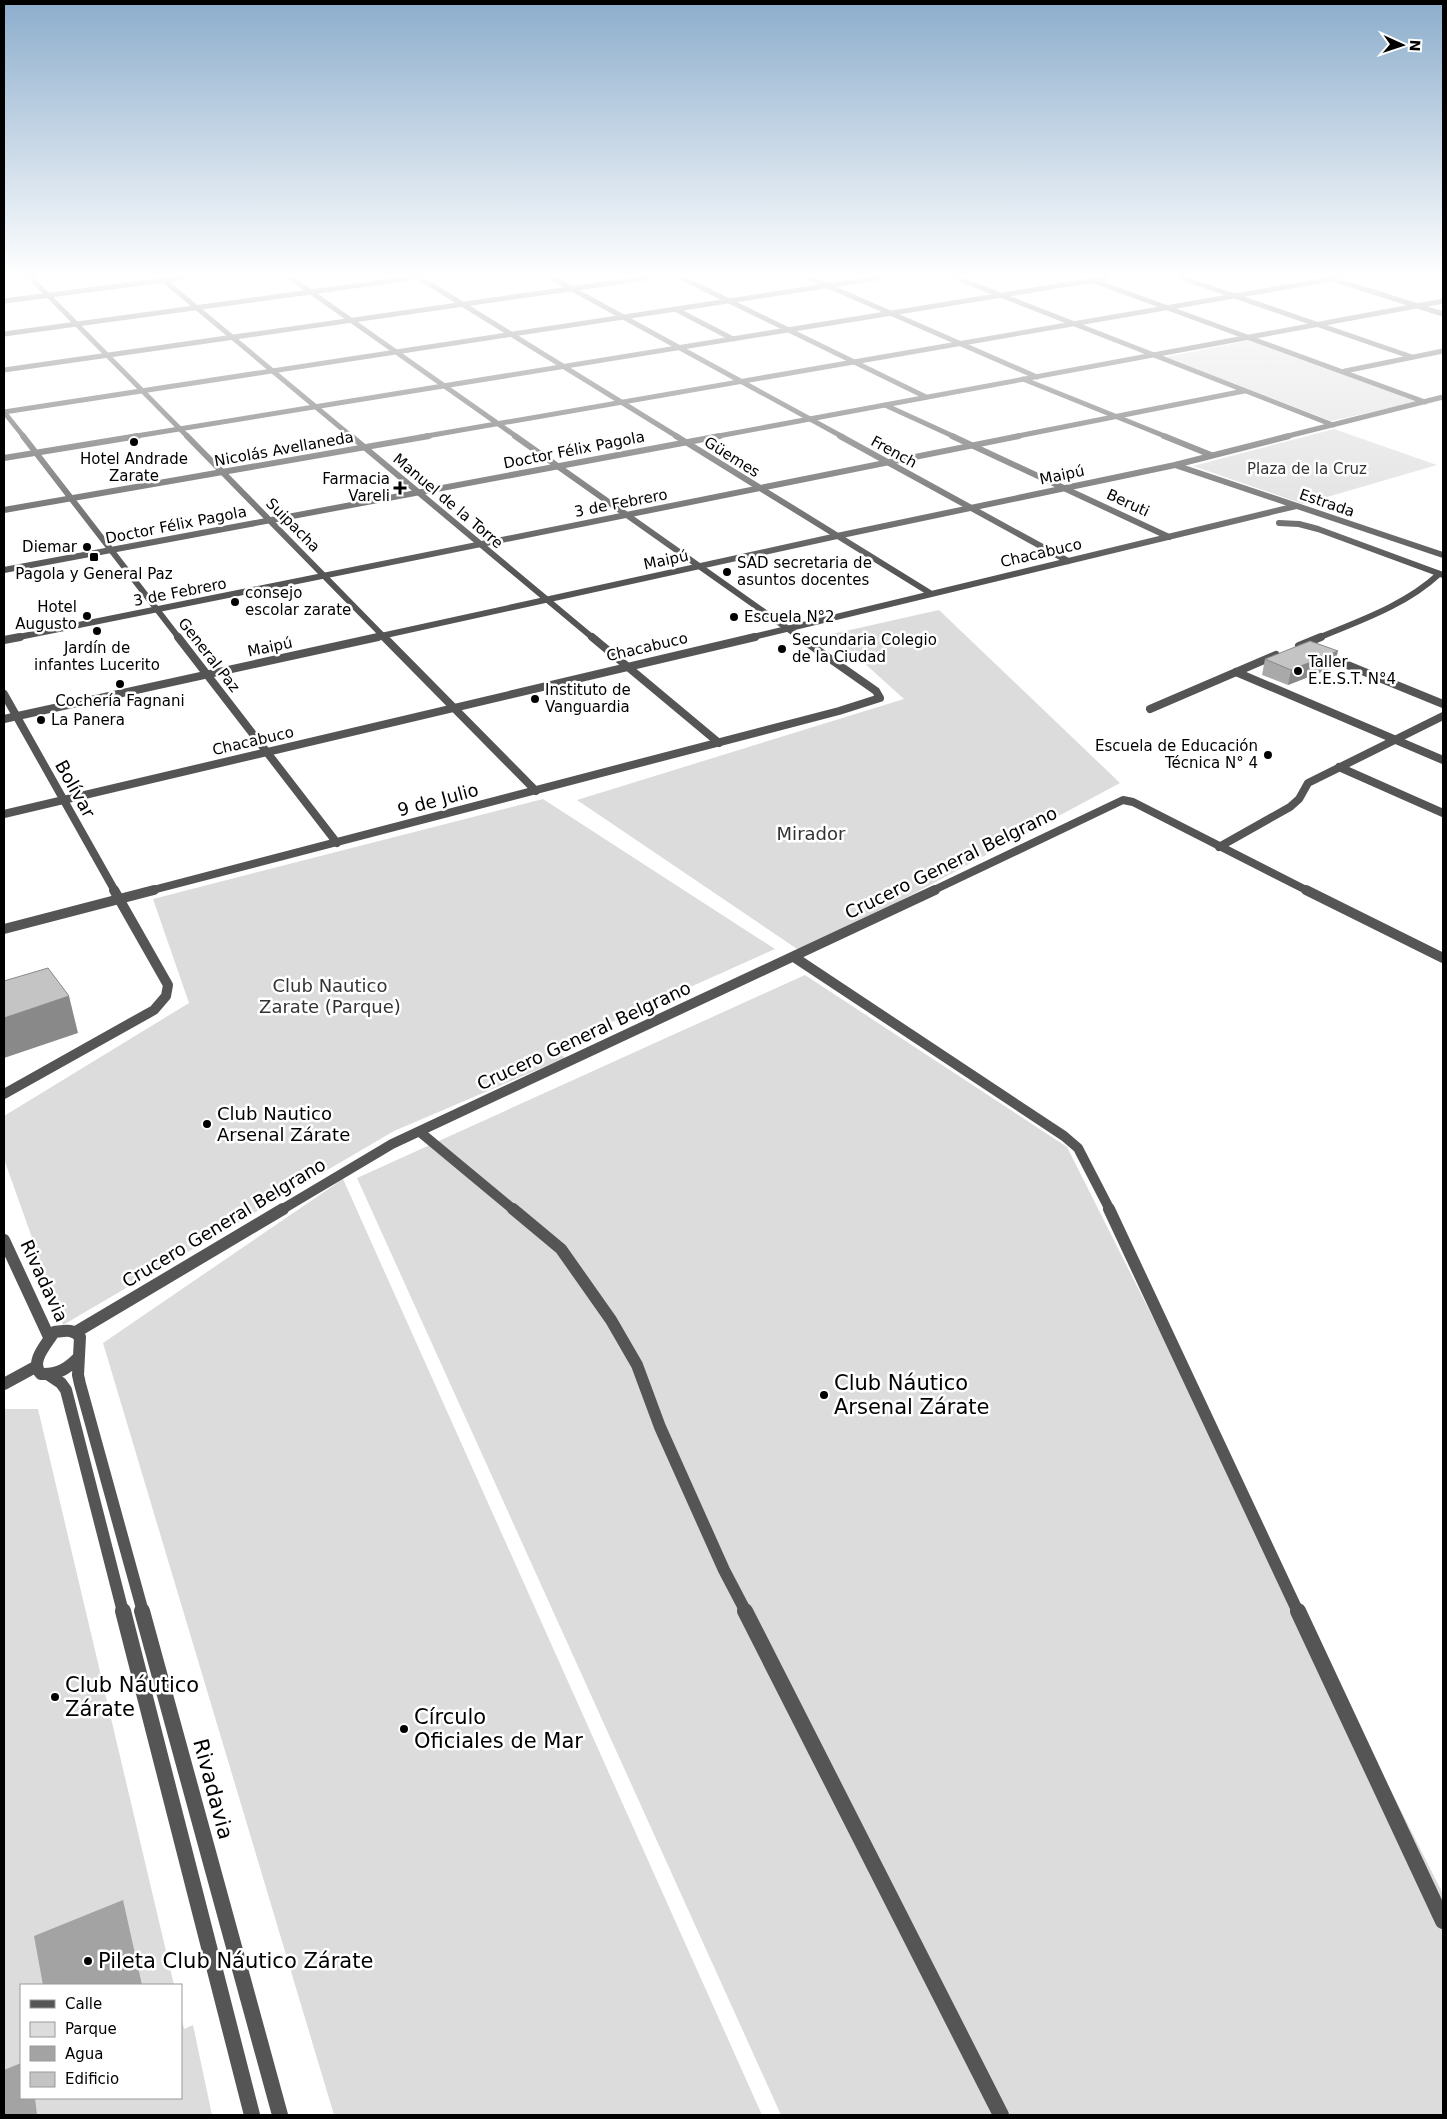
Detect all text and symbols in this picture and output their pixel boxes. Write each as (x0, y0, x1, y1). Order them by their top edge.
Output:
north arrow (1377, 20, 1427, 70)
text: N (1407, 39, 1423, 52)
street label: Doctor Félix Pagola (502, 427, 646, 473)
street label: Nicolás Avellaneda (213, 428, 355, 470)
street label: French (868, 432, 920, 472)
street label: Güemes (701, 433, 763, 481)
marker: Hotel Andrade Zarate (128, 436, 140, 448)
place label: Hotel Andrade Zarate (80, 450, 188, 485)
street label: Manuel de la Torre (389, 450, 507, 552)
park label: Plaza de la Cruz (1247, 460, 1367, 478)
street label: Maipú (1038, 461, 1086, 489)
place label: Farmacia Vareli (322, 470, 390, 505)
marker: Farmacia Vareli (394, 482, 406, 494)
street label: 3 de Febrero (573, 485, 669, 521)
street label: Beruti (1104, 485, 1152, 521)
street label: Estrada (1297, 485, 1357, 521)
street label: Suipacha (262, 494, 324, 556)
street label: Doctor Félix Pagola (104, 502, 248, 548)
street label: Chacabuco (999, 535, 1083, 571)
place label: Diemar (22, 538, 78, 556)
marker: Diemar (81, 541, 93, 553)
street label: Maipú (642, 546, 690, 574)
marker: Pagola y General Paz (88, 551, 100, 563)
place label: SAD secretaria de asuntos docentes (737, 554, 872, 589)
place label: Pagola y General Paz (15, 565, 173, 583)
marker: SAD secretaria de asuntos docentes (721, 566, 733, 578)
street label: 3 de Febrero (132, 574, 228, 610)
place label: consejo escolar zarate (245, 584, 351, 619)
marker: consejo escolar zarate (229, 596, 241, 608)
place label: Hotel Augusto (15, 598, 77, 633)
place label: Escuela N°2 (744, 608, 835, 626)
marker: Hotel Augusto (81, 610, 93, 622)
marker: Escuela N°2 (728, 611, 740, 623)
street label: General Paz (174, 614, 244, 696)
marker: Jardín de infantes Lucerito (91, 625, 103, 637)
street label: Chacabuco (605, 629, 689, 665)
place label: Secundaria Colegio de la Ciudad (792, 631, 937, 666)
street label: Maipú (246, 633, 294, 661)
place label: Jardín de infantes Lucerito (34, 639, 160, 674)
marker: Secundaria Colegio de la Ciudad (776, 643, 788, 655)
place label: Taller E.E.S.T. N°4 (1307, 653, 1396, 688)
marker: Taller E.E.S.T. N°4 (1292, 665, 1304, 677)
marker: Cochería Fagnani (114, 678, 126, 690)
place label: Instituto de Vanguardia (545, 681, 631, 716)
place label: Cochería Fagnani (55, 692, 185, 710)
marker: Instituto de Vanguardia (529, 693, 541, 705)
place label: La Panera (51, 711, 125, 729)
marker: La Panera (35, 714, 47, 726)
street label: Chacabuco (211, 723, 295, 759)
place label: Escuela de Educación Técnica N° 4 (1095, 737, 1258, 772)
marker: Escuela de Educación Técnica N° 4 (1262, 749, 1274, 761)
street label: Bolívar (51, 756, 100, 822)
street label: 9 de Julio (395, 779, 481, 820)
street label: Crucero General Belgrano (841, 802, 1060, 923)
park label: Mirador (777, 823, 846, 844)
park label: Club Nautico Zarate (Parque) (259, 975, 401, 1017)
street label: Crucero General Belgrano (474, 977, 694, 1094)
place label: Club Nautico Arsenal Zárate (217, 1103, 350, 1145)
marker: Club Nautico Arsenal Zárate (201, 1118, 213, 1130)
street label: Crucero General Belgrano (118, 1153, 329, 1292)
street label: Rivadavia (16, 1236, 73, 1325)
place label: Club Náutico Arsenal Zárate (834, 1371, 989, 1419)
marker: Club Náutico Arsenal Zárate (818, 1389, 830, 1401)
place label: Club Náutico Zárate (65, 1673, 199, 1721)
marker: Club Náutico Zárate (49, 1691, 61, 1703)
place label: Círculo Oficiales de Mar (414, 1705, 583, 1753)
marker: Círculo Oficiales de Mar (398, 1723, 410, 1735)
street label: Rivadavia (188, 1736, 238, 1842)
place label: Pileta Club Náutico Zárate (98, 1949, 373, 1973)
marker: Pileta Club Náutico Zárate (82, 1955, 94, 1967)
legend (20, 1984, 182, 2099)
text: Calle (65, 1995, 102, 2013)
text: Parque (65, 2020, 117, 2038)
text: Agua (65, 2045, 103, 2063)
text: Edificio (65, 2070, 119, 2088)

